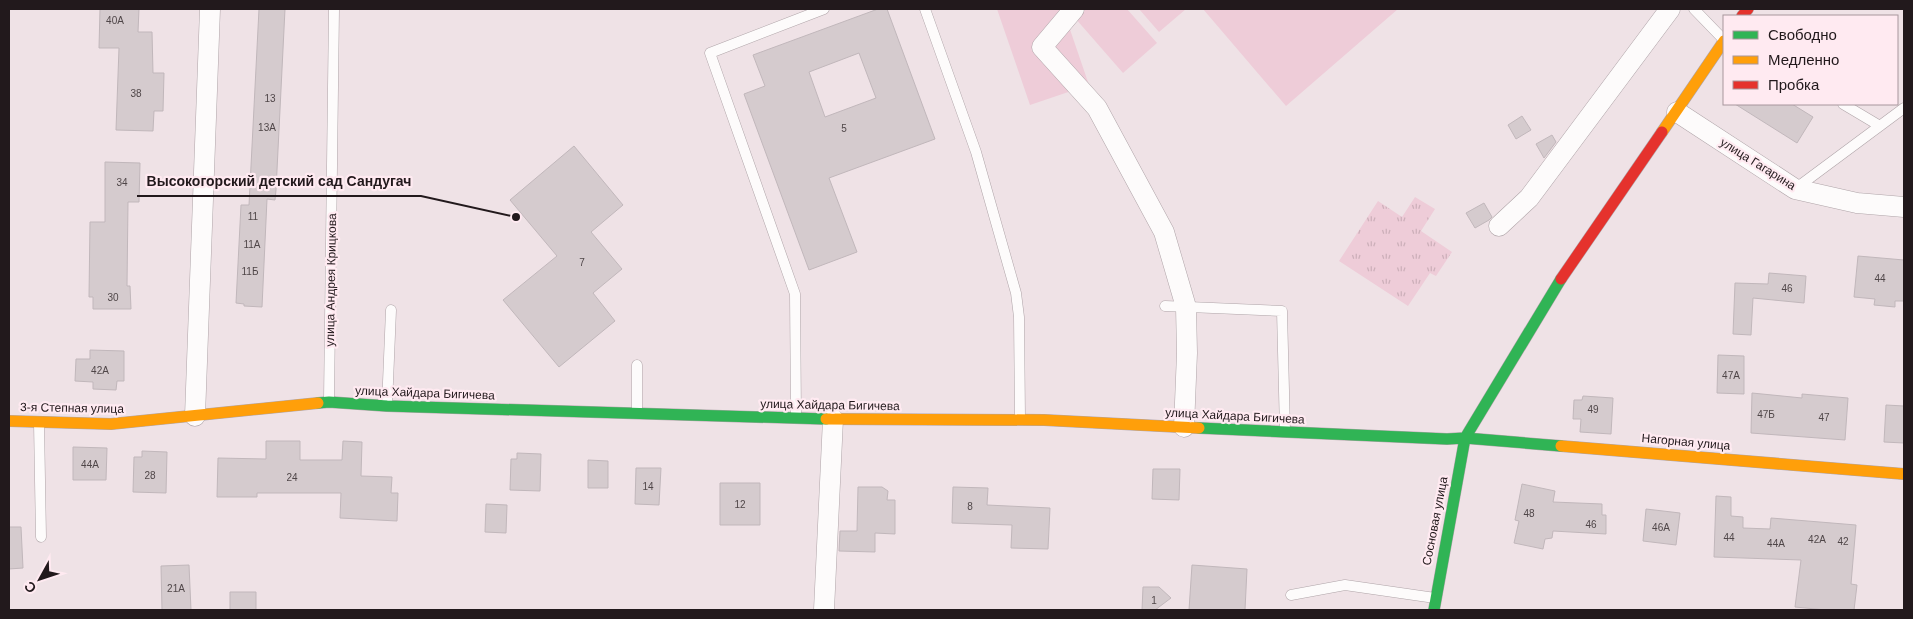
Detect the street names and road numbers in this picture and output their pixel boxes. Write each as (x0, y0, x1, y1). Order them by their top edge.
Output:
street label: улица Гагарина (1718, 135, 1799, 193)
street label: улица Андрея Крицкова (323, 213, 339, 347)
street label: улица Хайдара Бигичева (355, 384, 495, 402)
street label: улица Хайдара Бигичева (760, 397, 900, 413)
street label: 3-я Степная улица (20, 400, 124, 416)
street label: улица Хайдара Бигичева (1165, 405, 1305, 427)
street label: Нагорная улица (1641, 431, 1731, 453)
street label: Сосновая улица (1420, 475, 1451, 567)

